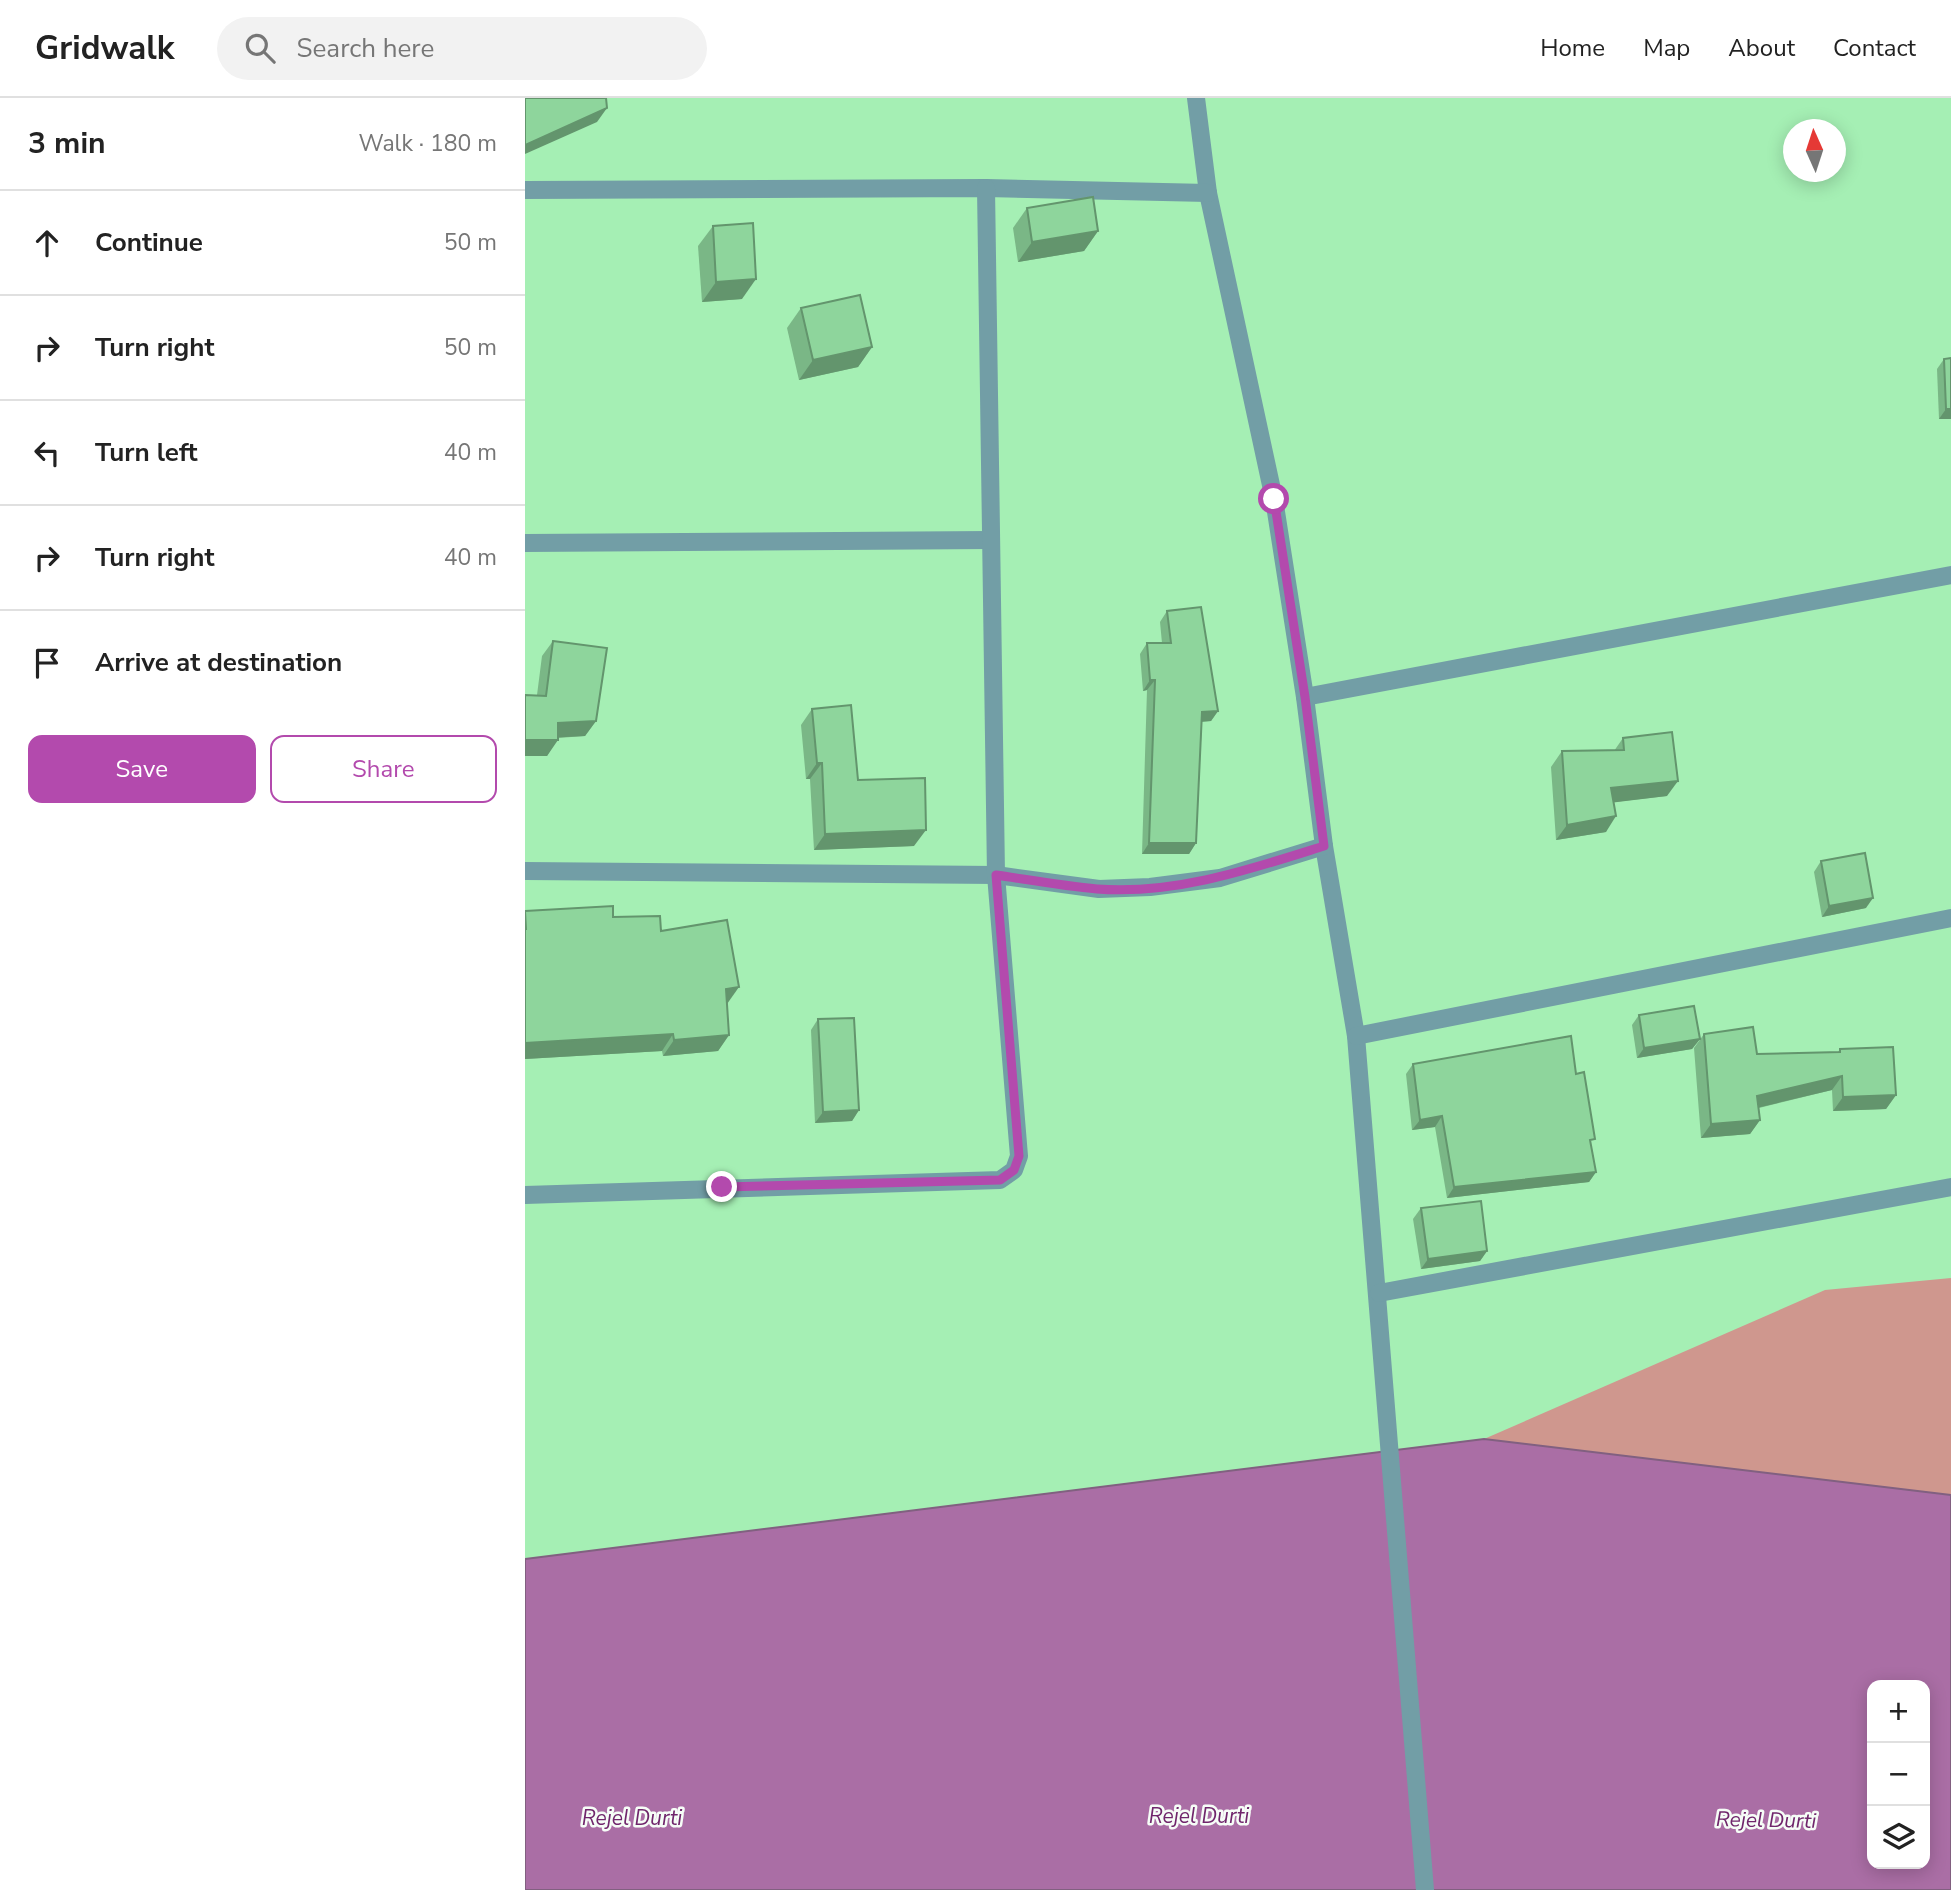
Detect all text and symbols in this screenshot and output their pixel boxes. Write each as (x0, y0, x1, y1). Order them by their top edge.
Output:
search box (217, 17, 707, 80)
text: Gridwalk (35, 26, 175, 71)
icon: search (241, 29, 279, 67)
text: Search here (297, 31, 434, 66)
text: Home (1540, 32, 1605, 64)
text: Map (1643, 32, 1690, 64)
text: About (1728, 32, 1795, 64)
text: Contact (1833, 32, 1916, 64)
north arrow (1783, 119, 1846, 182)
text: 3 min (28, 123, 106, 164)
text: Walk · 180 m (358, 128, 497, 159)
icon: ahead (28, 224, 66, 262)
text: Continue (95, 225, 203, 260)
text: 50 m (444, 227, 497, 258)
icon: right (28, 329, 66, 367)
text: Turn right (95, 330, 214, 365)
text: 50 m (444, 332, 497, 363)
icon: left (28, 434, 66, 472)
text: Turn left (95, 435, 198, 470)
text: 40 m (444, 437, 497, 468)
route start (1258, 483, 1289, 514)
icon: right (28, 539, 66, 577)
text: Turn right (95, 540, 214, 575)
text: 40 m (444, 542, 497, 573)
icon: arrive (28, 644, 66, 682)
text: Arrive at destination (95, 645, 342, 680)
button: Save (28, 735, 256, 803)
button: Share (270, 735, 497, 803)
route end (706, 1171, 737, 1202)
map controls (1867, 1680, 1930, 1869)
button: + (1867, 1680, 1930, 1743)
button: − (1867, 1743, 1930, 1806)
water label: Rejel Durti (1149, 1802, 1250, 1830)
water label: Rejel Durti (582, 1804, 683, 1832)
water label: Rejel Durti (1716, 1805, 1818, 1835)
button: layers (1867, 1806, 1930, 1869)

